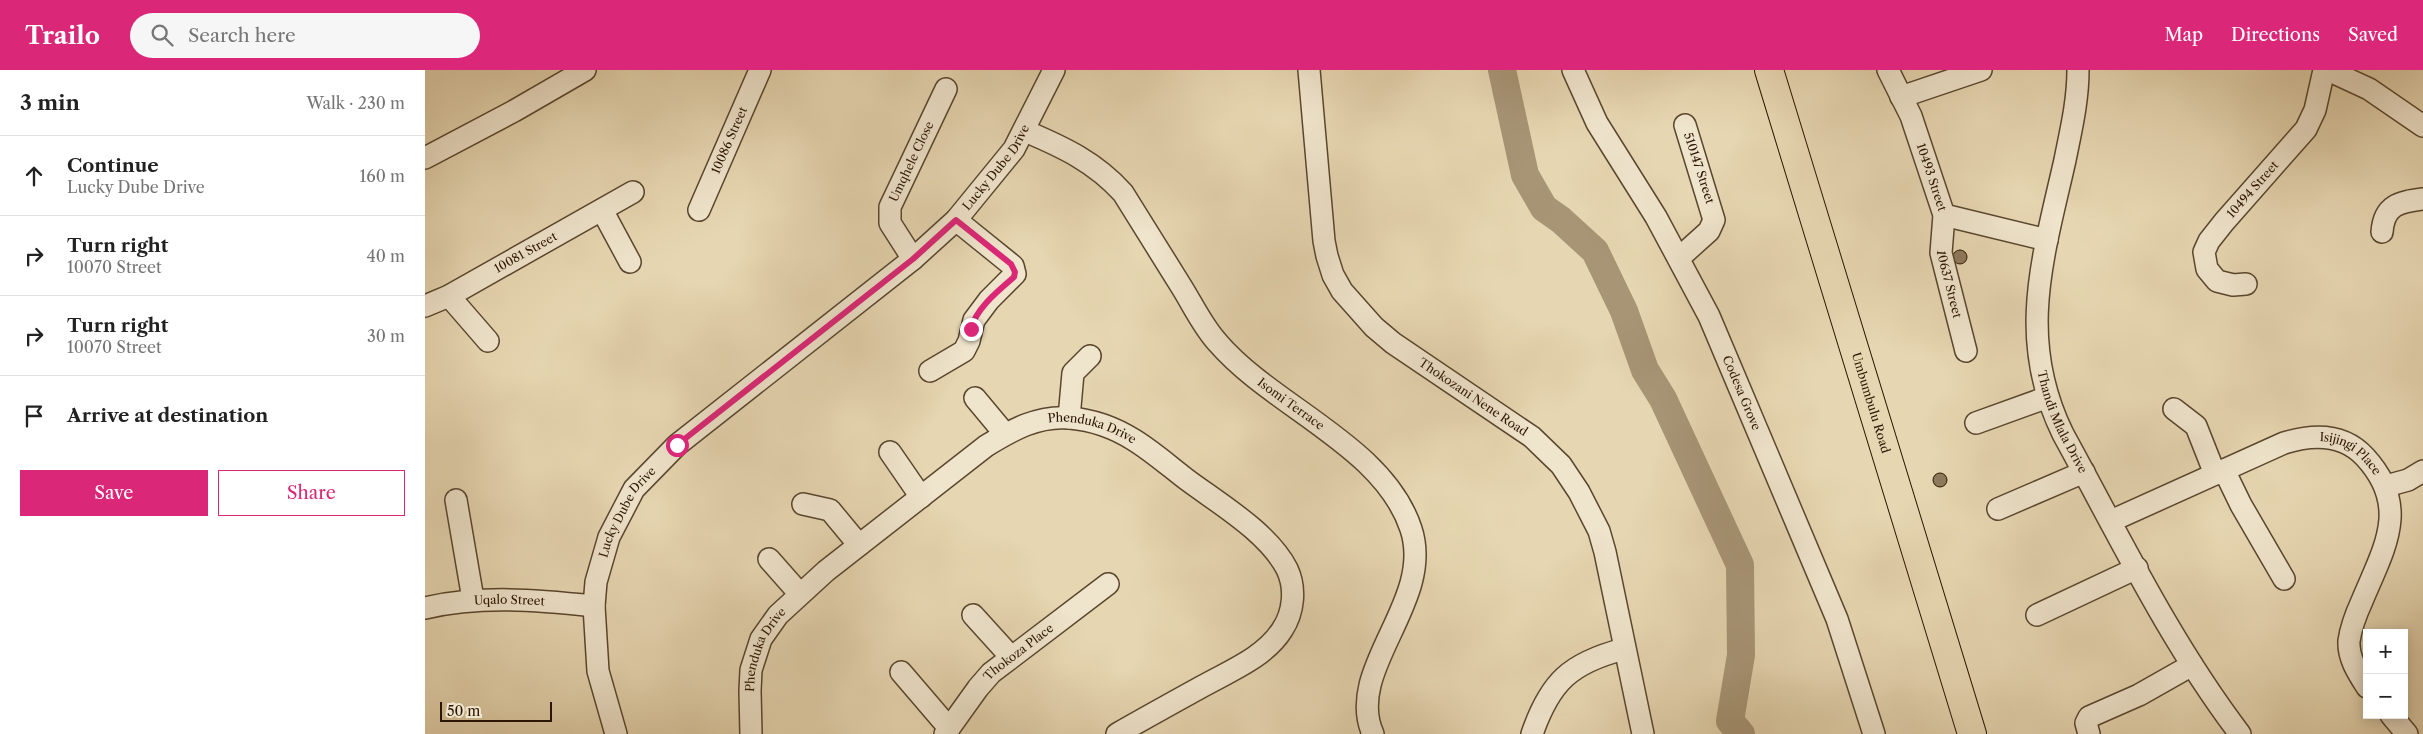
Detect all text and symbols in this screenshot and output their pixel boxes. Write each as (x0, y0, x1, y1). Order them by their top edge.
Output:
search box (130, 13, 480, 58)
text: Trailo (25, 21, 100, 50)
icon: search (148, 21, 176, 49)
text: Search here (188, 24, 296, 47)
text: Map (2164, 24, 2203, 46)
text: Directions (2231, 24, 2320, 46)
text: Saved (2348, 24, 2398, 46)
text: 3 min (20, 90, 80, 115)
text: Walk · 230 m (306, 93, 405, 113)
street label: 10086 Street (708, 104, 750, 176)
street label: Umqhele Close (886, 118, 937, 204)
street label: Lucky Dube Drive (959, 122, 1032, 213)
street label: 510147 Street (1681, 130, 1718, 206)
street label: 10493 Street (1914, 141, 1950, 214)
text: Continue (67, 154, 159, 177)
street label: 10494 Street (2223, 157, 2282, 221)
icon: ahead (20, 162, 48, 190)
text: 160 m (360, 166, 405, 186)
text: Lucky Dube Drive (67, 177, 205, 197)
street label: 10081 Street (491, 228, 560, 276)
text: Turn right (67, 234, 168, 257)
icon: right (20, 242, 48, 270)
text: 40 m (366, 246, 405, 266)
street label: 10637 Street (1934, 250, 1965, 320)
text: 10070 Street (67, 257, 162, 277)
text: Turn right (67, 314, 168, 337)
route end (960, 318, 983, 341)
icon: right (20, 322, 48, 350)
text: 30 m (367, 326, 405, 346)
text: 10070 Street (67, 337, 162, 357)
street label: Umbumbulu Road (1849, 350, 1894, 455)
street label: Codesa Grove (1720, 353, 1765, 433)
street label: Thokozani Nene Road (1416, 355, 1531, 439)
street label: Thandi Mlala Drive (2035, 369, 2091, 476)
street label: Isomi Terrace (1255, 375, 1328, 433)
icon: arrive (20, 402, 48, 430)
text: Arrive at destination (67, 404, 268, 427)
street label: Phenduka Drive (1047, 410, 1139, 447)
street label: Isijingi Place (2319, 429, 2385, 478)
route start (666, 434, 689, 457)
street label: Lucky Dube Drive (595, 463, 659, 559)
button: Save (20, 470, 208, 516)
button: Share (218, 470, 405, 516)
street label: Uqalo Street (474, 592, 546, 608)
street label: Phenduka Drive (742, 604, 789, 692)
street label: Thokoza Place (980, 620, 1056, 683)
map controls (2363, 629, 2408, 719)
button: + (2363, 629, 2408, 674)
button: − (2363, 674, 2408, 719)
scale bar (440, 699, 553, 722)
text: 50 m (447, 702, 480, 720)

